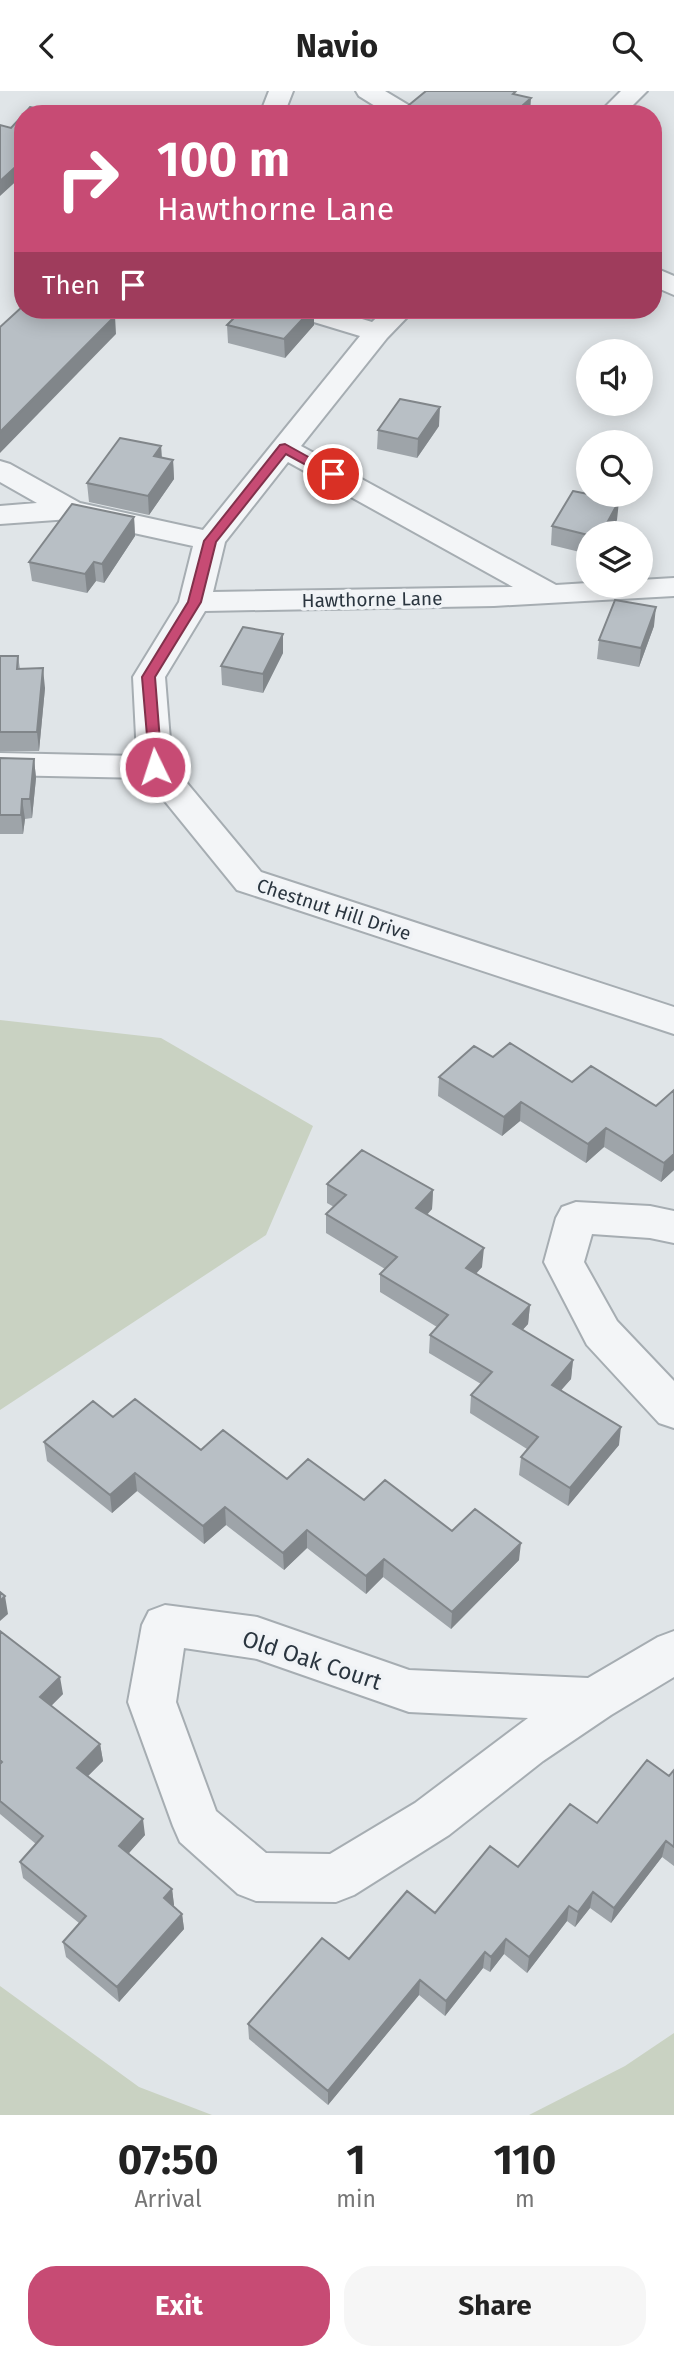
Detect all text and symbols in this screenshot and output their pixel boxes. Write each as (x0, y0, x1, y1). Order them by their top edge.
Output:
icon: back (28, 27, 66, 65)
text: Navio (296, 27, 378, 65)
icon: search (608, 27, 646, 65)
text: 100 m (157, 130, 290, 189)
icon: right (42, 133, 133, 224)
text: Hawthorne Lane (157, 190, 394, 228)
icon: arrive (114, 266, 152, 304)
text: Then (42, 270, 100, 301)
map controls (576, 339, 653, 598)
button: sound (576, 339, 653, 416)
button: search (576, 430, 653, 507)
pin (303, 444, 363, 504)
icon: arrive (314, 455, 352, 493)
button: layers (576, 521, 653, 598)
street label: Hawthorne Lane (301, 587, 443, 612)
position arrow (118, 730, 192, 804)
street label: Chestnut Hill Drive (254, 874, 414, 945)
street label: Old Oak Court (239, 1624, 386, 1696)
text: 07:50 (118, 2135, 219, 2185)
text: 1 (346, 2135, 366, 2185)
text: 110 (494, 2135, 556, 2185)
text: Arrival (134, 2185, 202, 2213)
text: min (336, 2185, 376, 2213)
text: m (515, 2185, 535, 2213)
button: Exit (28, 2266, 330, 2346)
button: Share (344, 2266, 646, 2346)

